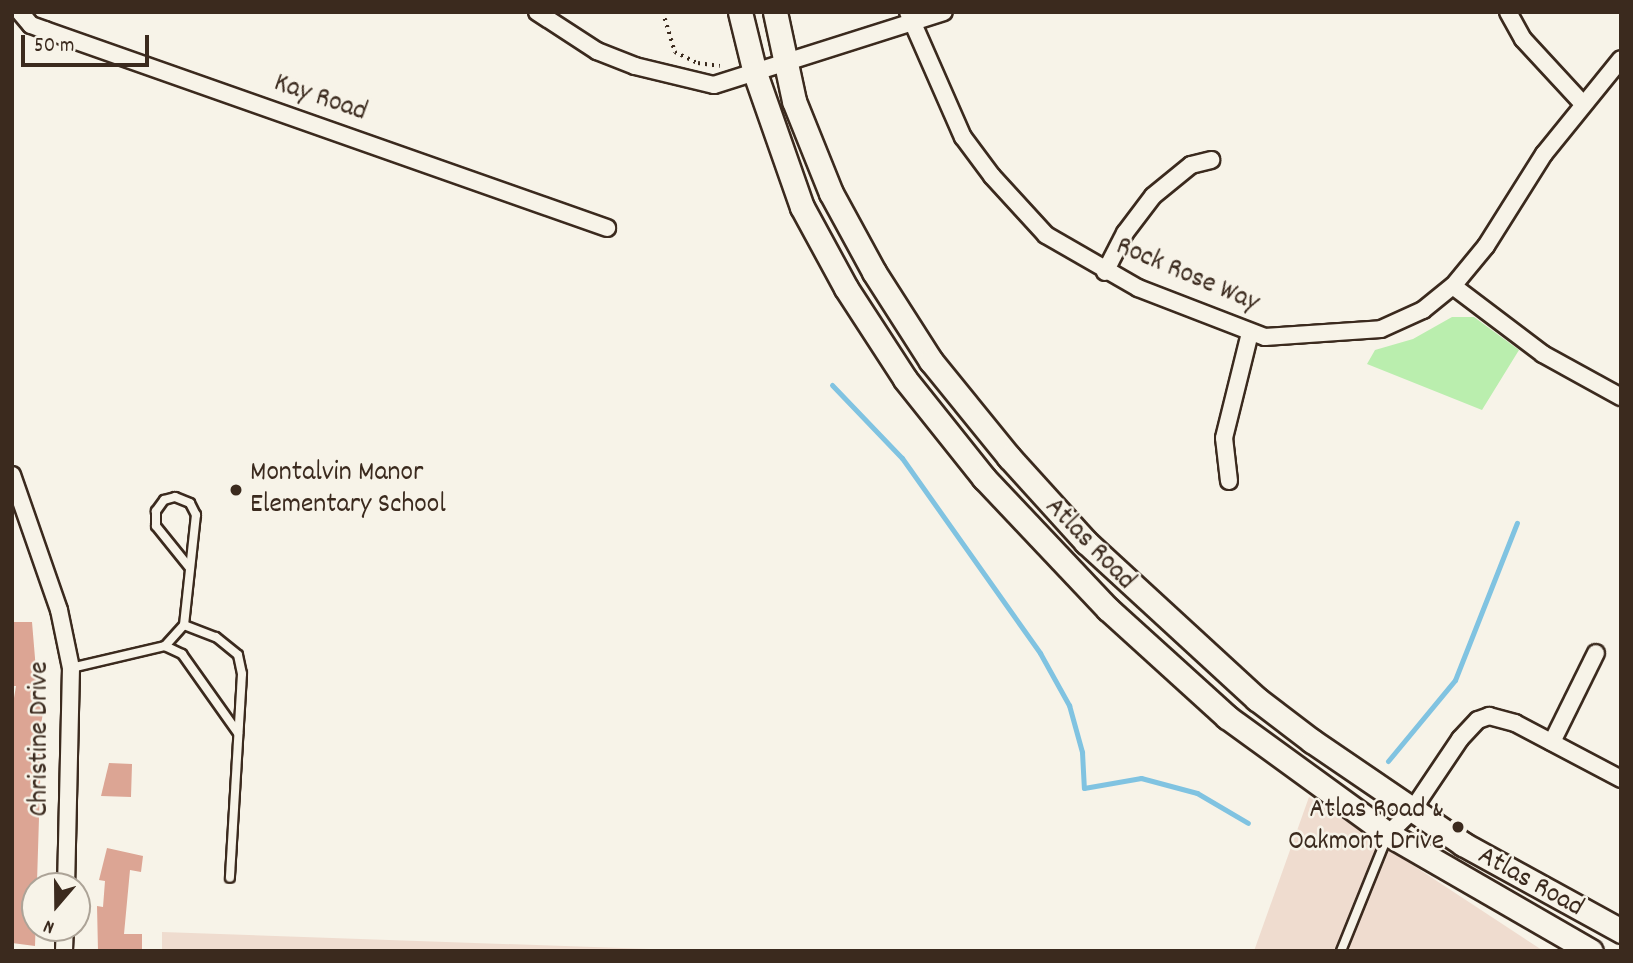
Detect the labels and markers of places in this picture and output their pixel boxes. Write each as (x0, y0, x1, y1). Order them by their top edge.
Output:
place label: Montalvin Manor Elementary School (250, 457, 446, 523)
marker: Montalvin Manor Elementary School (228, 482, 244, 498)
place label: Atlas Road & Oakmont Drive (1288, 794, 1444, 860)
marker: Atlas Road & Oakmont Drive (1450, 819, 1466, 835)

